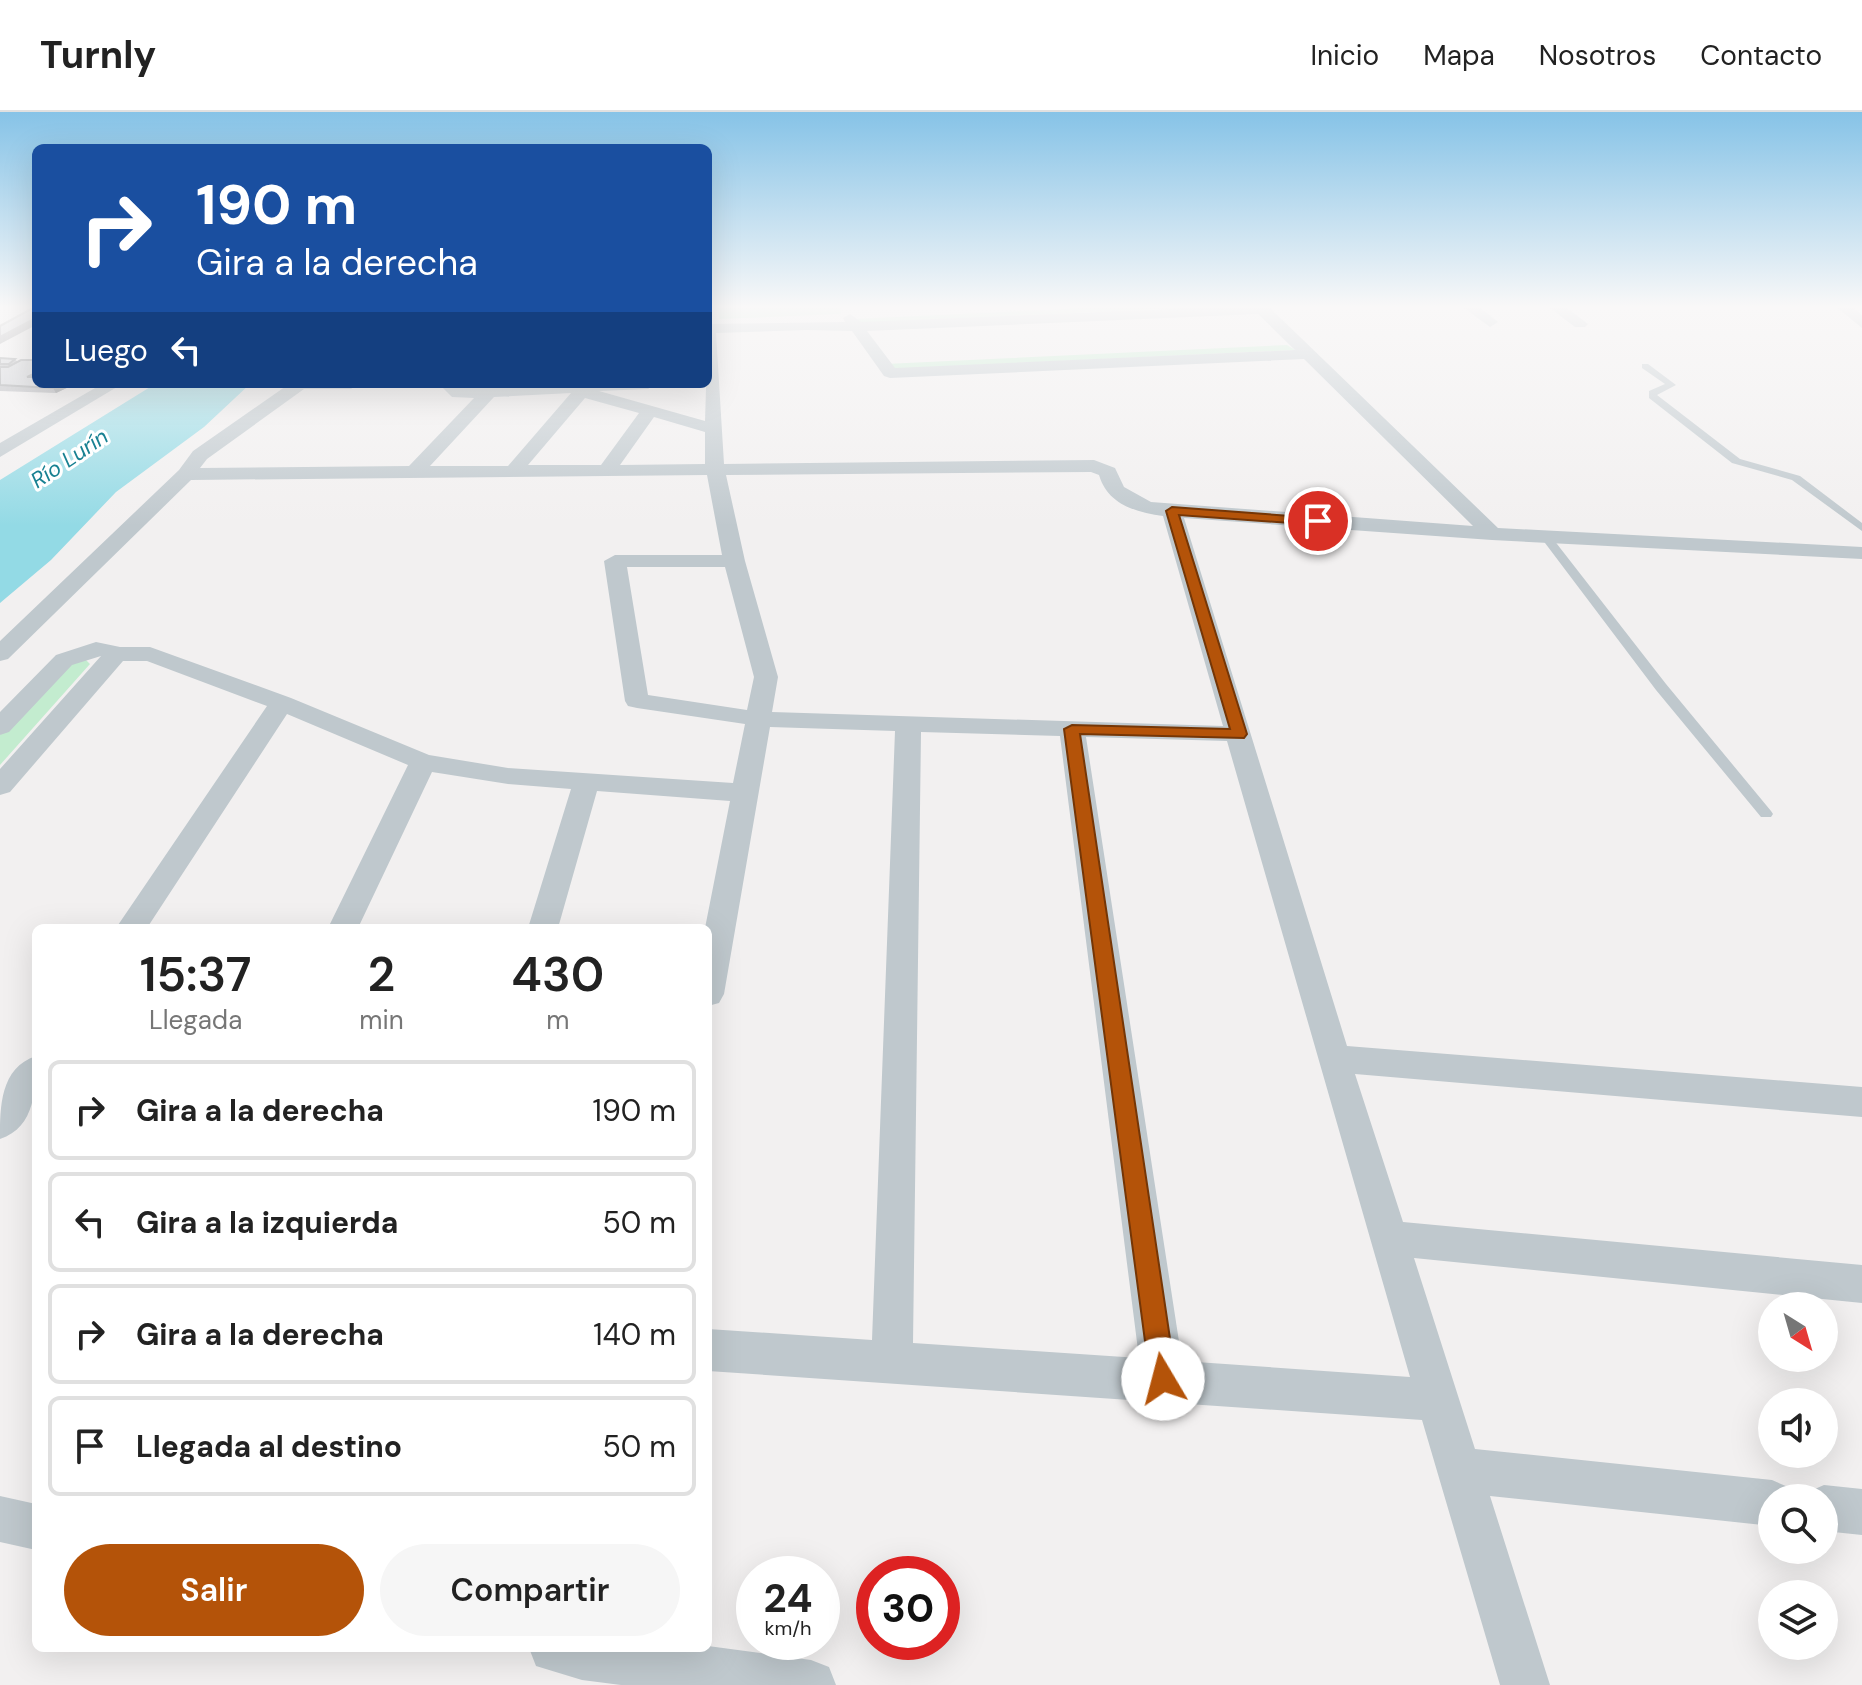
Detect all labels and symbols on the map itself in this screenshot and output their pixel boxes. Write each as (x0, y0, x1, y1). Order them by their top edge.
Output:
water label: Río Lurín (25, 422, 114, 495)
pin (1284, 487, 1352, 555)
north arrow (1758, 1292, 1838, 1372)
position arrow (1121, 1337, 1205, 1421)
speed limit sign: 30 (856, 1556, 960, 1660)

